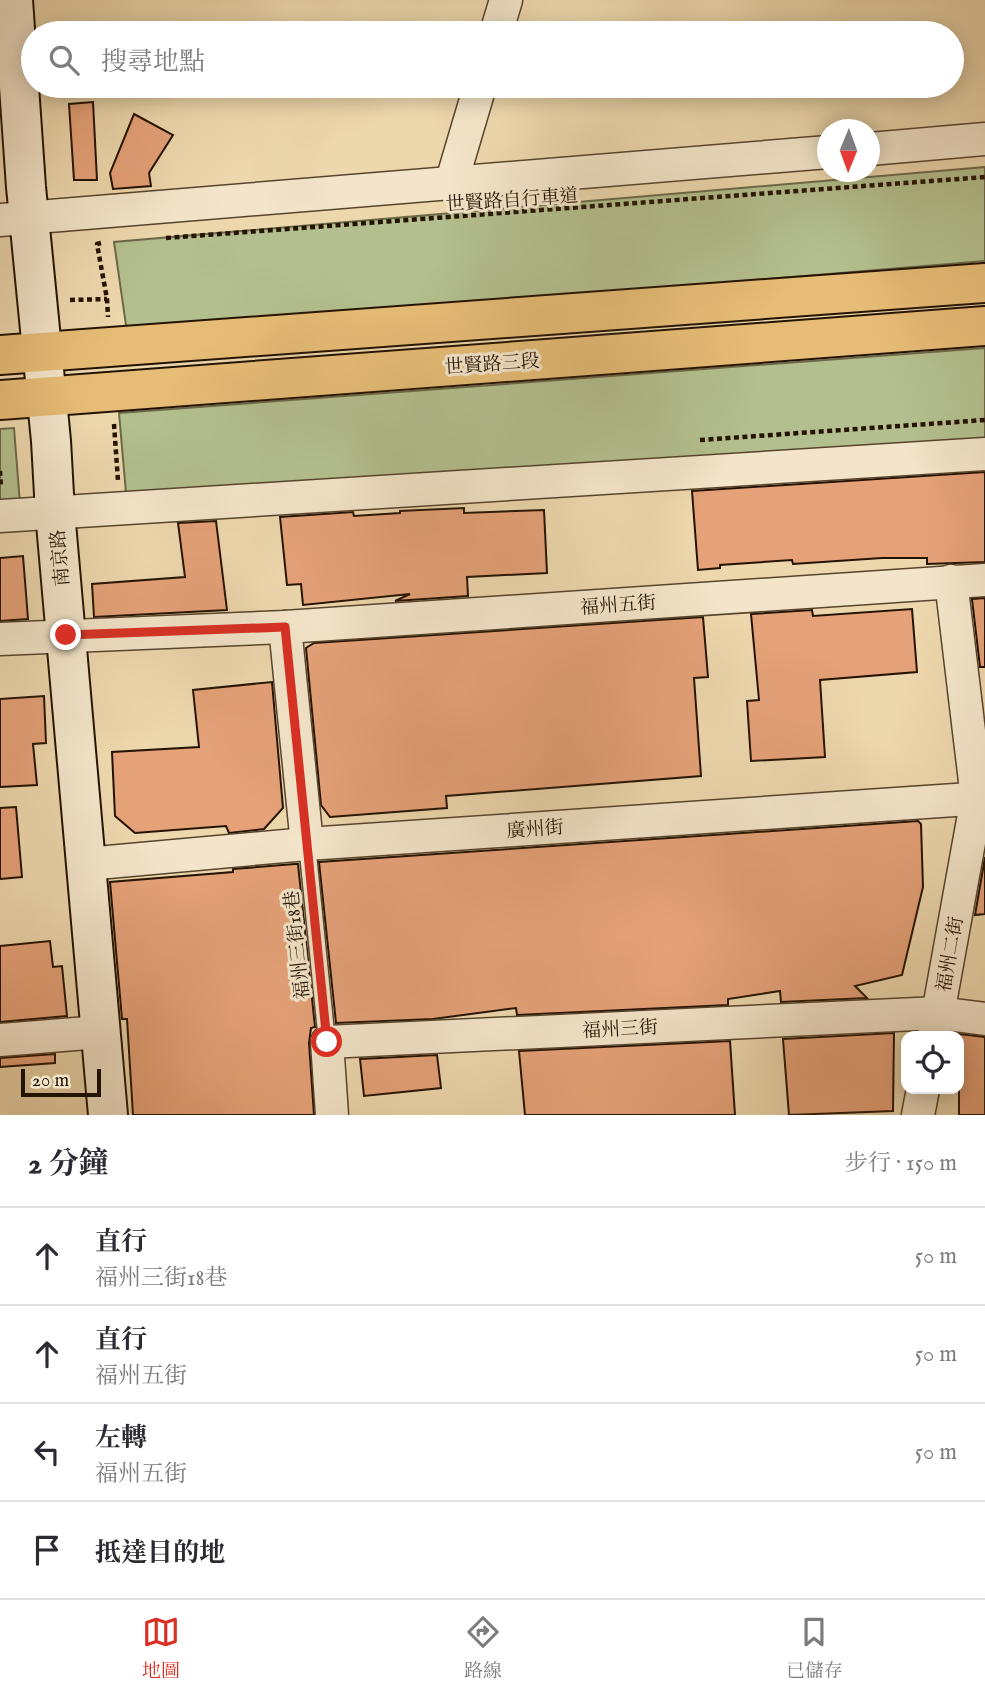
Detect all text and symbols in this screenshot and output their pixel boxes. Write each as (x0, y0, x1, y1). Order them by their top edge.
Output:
search box (21, 21, 964, 98)
icon: search (45, 41, 83, 79)
text: 搜尋地點 (101, 46, 205, 79)
north arrow (817, 119, 880, 182)
street label: 世賢路自行車道 (445, 184, 579, 218)
street label: 世賢路三段 (444, 350, 540, 380)
street label: 南京路 (47, 528, 75, 587)
street label: 福州五街 (579, 591, 657, 621)
route end (50, 619, 81, 650)
street label: 廣州街 (506, 816, 564, 844)
street label: 福州三街18巷 (280, 889, 316, 1001)
street label: 福州二街 (933, 915, 969, 994)
street label: 福州三街 (582, 1016, 659, 1044)
route start (311, 1026, 342, 1057)
map controls (901, 1031, 964, 1094)
button: locate (901, 1031, 964, 1094)
scale bar (21, 1066, 102, 1098)
text: 20 m (32, 1069, 69, 1093)
text: 2 分鐘 (28, 1146, 109, 1184)
text: 步行 · 150 m (845, 1149, 957, 1178)
text: 直行 (95, 1226, 147, 1259)
icon: ahead (28, 1237, 66, 1275)
text: 50 m (915, 1242, 957, 1271)
text: 福州三街18巷 (95, 1264, 228, 1293)
text: 直行 (95, 1324, 147, 1357)
icon: ahead (28, 1335, 66, 1373)
text: 50 m (915, 1340, 957, 1369)
text: 福州五街 (95, 1362, 187, 1391)
text: 左轉 (95, 1422, 147, 1455)
icon: left (28, 1433, 66, 1471)
text: 50 m (915, 1438, 957, 1467)
text: 福州五街 (95, 1460, 187, 1489)
icon: arrive (28, 1531, 66, 1569)
text: 抵達目的地 (95, 1537, 225, 1570)
tab: 地圖 (142, 1613, 180, 1684)
tab: 路線 (464, 1613, 502, 1684)
tab: 已儲存 (786, 1613, 843, 1684)

